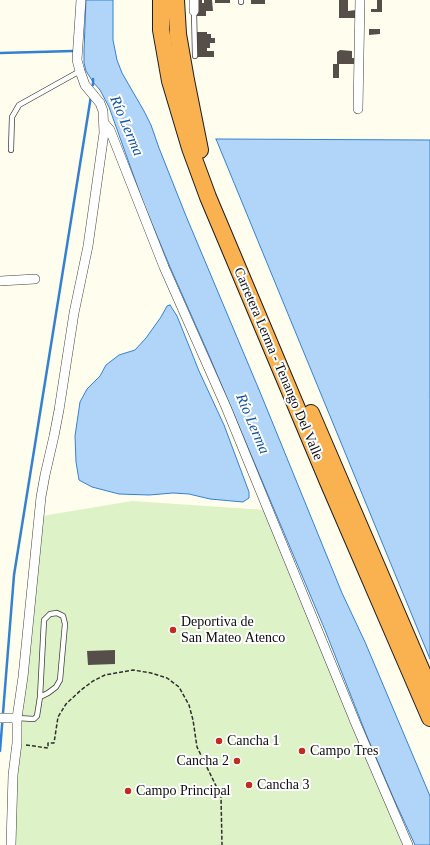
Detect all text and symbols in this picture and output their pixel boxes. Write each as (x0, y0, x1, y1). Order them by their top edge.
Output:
water label: Río Lerma (105, 93, 147, 159)
street label: Carretera Lerma - Tenango Del Valle (230, 265, 326, 463)
water label: Río Lerma (231, 391, 273, 457)
place label: Deportiva de San Mateo Atenco (181, 614, 285, 646)
marker: Deportiva de San Mateo Atenco (168, 625, 178, 635)
place label: Cancha 1 (227, 733, 279, 749)
marker: Cancha 1 (214, 736, 224, 746)
place label: Campo Tres (310, 743, 378, 759)
marker: Campo Tres (297, 746, 307, 756)
place label: Cancha 2 (177, 753, 229, 769)
marker: Cancha 2 (232, 756, 242, 766)
place label: Cancha 3 (257, 777, 309, 793)
marker: Cancha 3 (244, 780, 254, 790)
place label: Campo Principal (136, 783, 230, 799)
marker: Campo Principal (123, 786, 133, 796)

